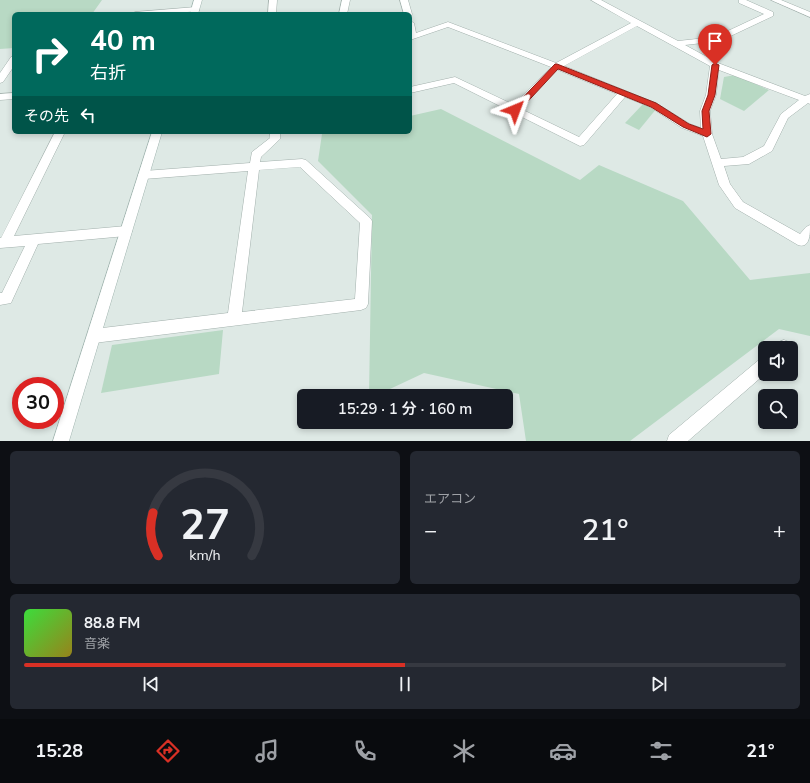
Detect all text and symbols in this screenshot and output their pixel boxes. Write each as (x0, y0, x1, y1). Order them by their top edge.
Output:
text: 40 m (90, 22, 156, 60)
pin (698, 24, 732, 65)
icon: right (24, 28, 76, 80)
icon: arrive (704, 30, 726, 52)
text: 右折 (90, 61, 126, 85)
position arrow (494, 89, 536, 131)
icon: left (77, 104, 99, 126)
text: その先 (24, 106, 69, 126)
map controls (758, 341, 798, 429)
button: sound (758, 341, 798, 381)
speed limit sign: 30 (12, 377, 64, 429)
button: search (758, 389, 798, 429)
text: 15:29 · 1 分 · 160 m (338, 399, 472, 419)
text: エアコン (424, 490, 476, 508)
text: 27 (180, 496, 230, 553)
text: 21° (581, 510, 629, 551)
text: − (424, 516, 437, 546)
text: + (773, 516, 786, 546)
text: km/h (189, 545, 221, 564)
text: 88.8 FM (84, 613, 140, 633)
text: 音楽 (84, 635, 110, 653)
icon: previous (140, 673, 162, 695)
icon: pause (394, 673, 416, 695)
icon: next (648, 673, 670, 695)
icon: directions (154, 737, 182, 765)
icon: music (253, 737, 281, 765)
icon: phone (351, 737, 379, 765)
icon: climate (450, 737, 478, 765)
icon: car (549, 737, 577, 765)
icon: filters (647, 737, 675, 765)
text: 15:28 (35, 739, 83, 763)
text: 21° (746, 739, 775, 763)

